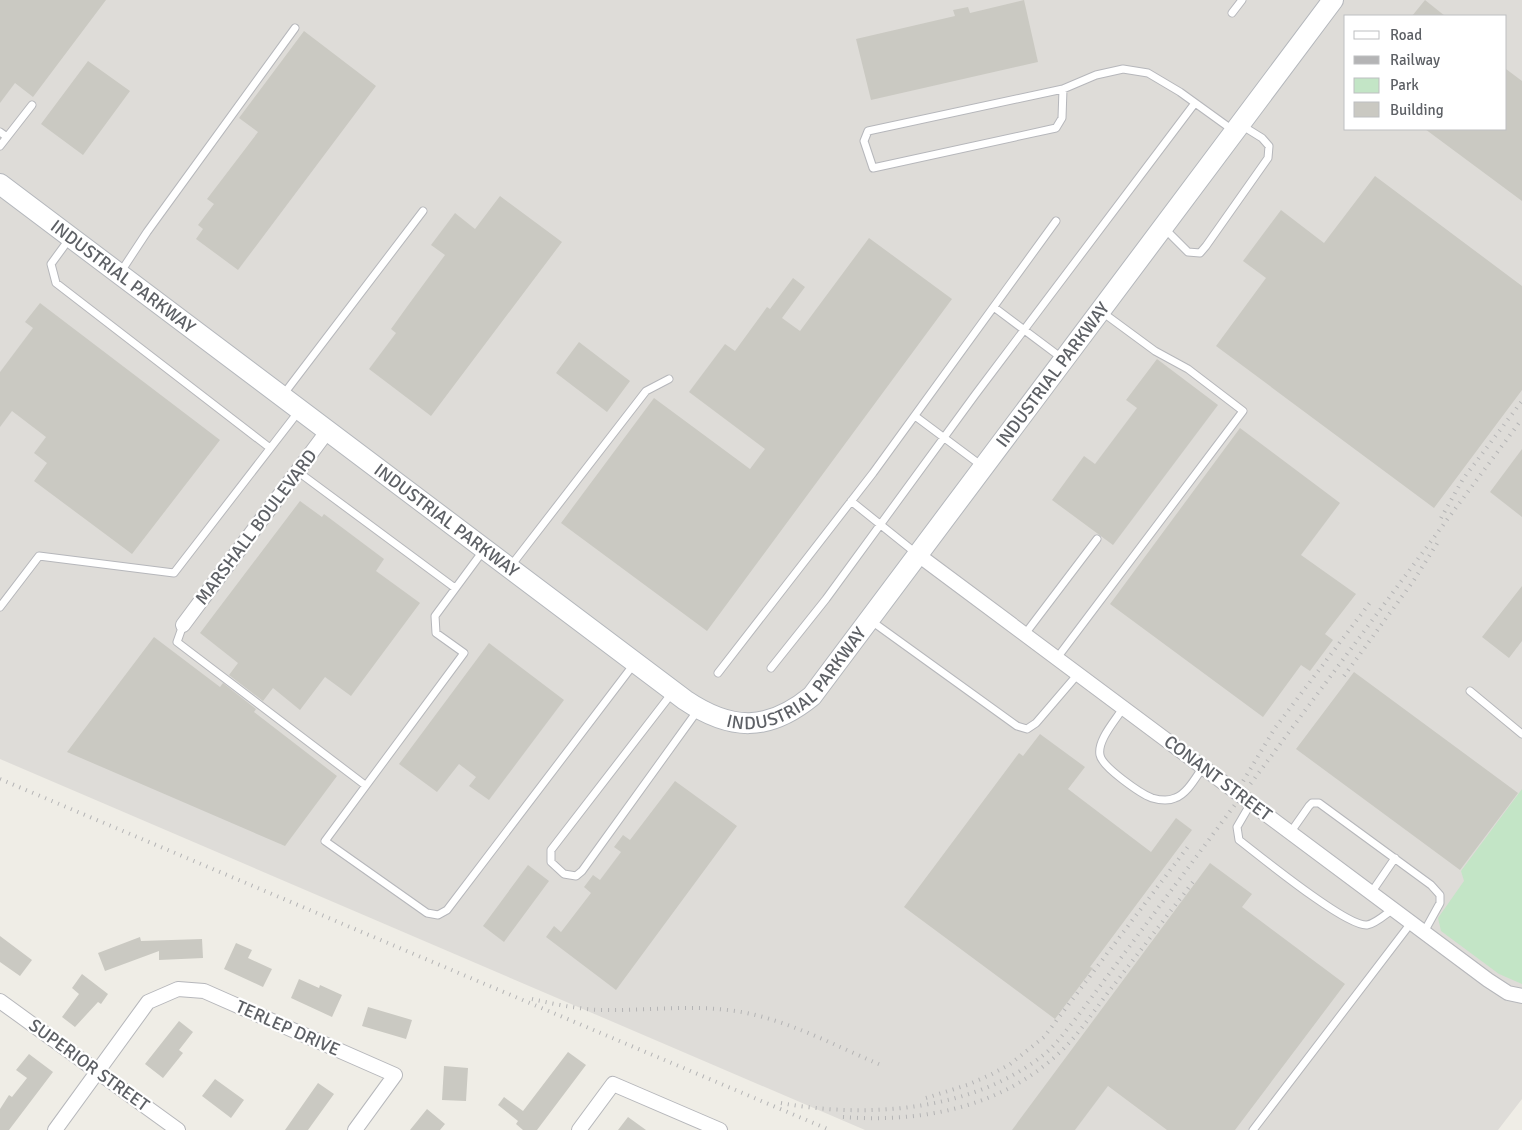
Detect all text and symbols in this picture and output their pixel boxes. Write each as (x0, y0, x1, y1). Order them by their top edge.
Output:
legend (1344, 15, 1507, 130)
text: Road (1390, 26, 1422, 44)
text: Railway (1390, 51, 1440, 69)
text: Park (1390, 76, 1419, 94)
text: Building (1390, 101, 1444, 119)
street label: INDUSTRIAL PARKWAY (46, 215, 200, 338)
street label: INDUSTRIAL PARKWAY (991, 298, 1114, 452)
street label: MARSHALL BOULEVARD (190, 445, 322, 609)
street label: INDUSTRIAL PARKWAY (370, 459, 523, 582)
street label: INDUSTRIAL PARKWAY (724, 623, 871, 734)
street label: CONANT STREET (1160, 730, 1276, 826)
street label: TERLEP DRIVE (232, 995, 344, 1061)
street label: SUPERIOR STREET (24, 1014, 154, 1116)

